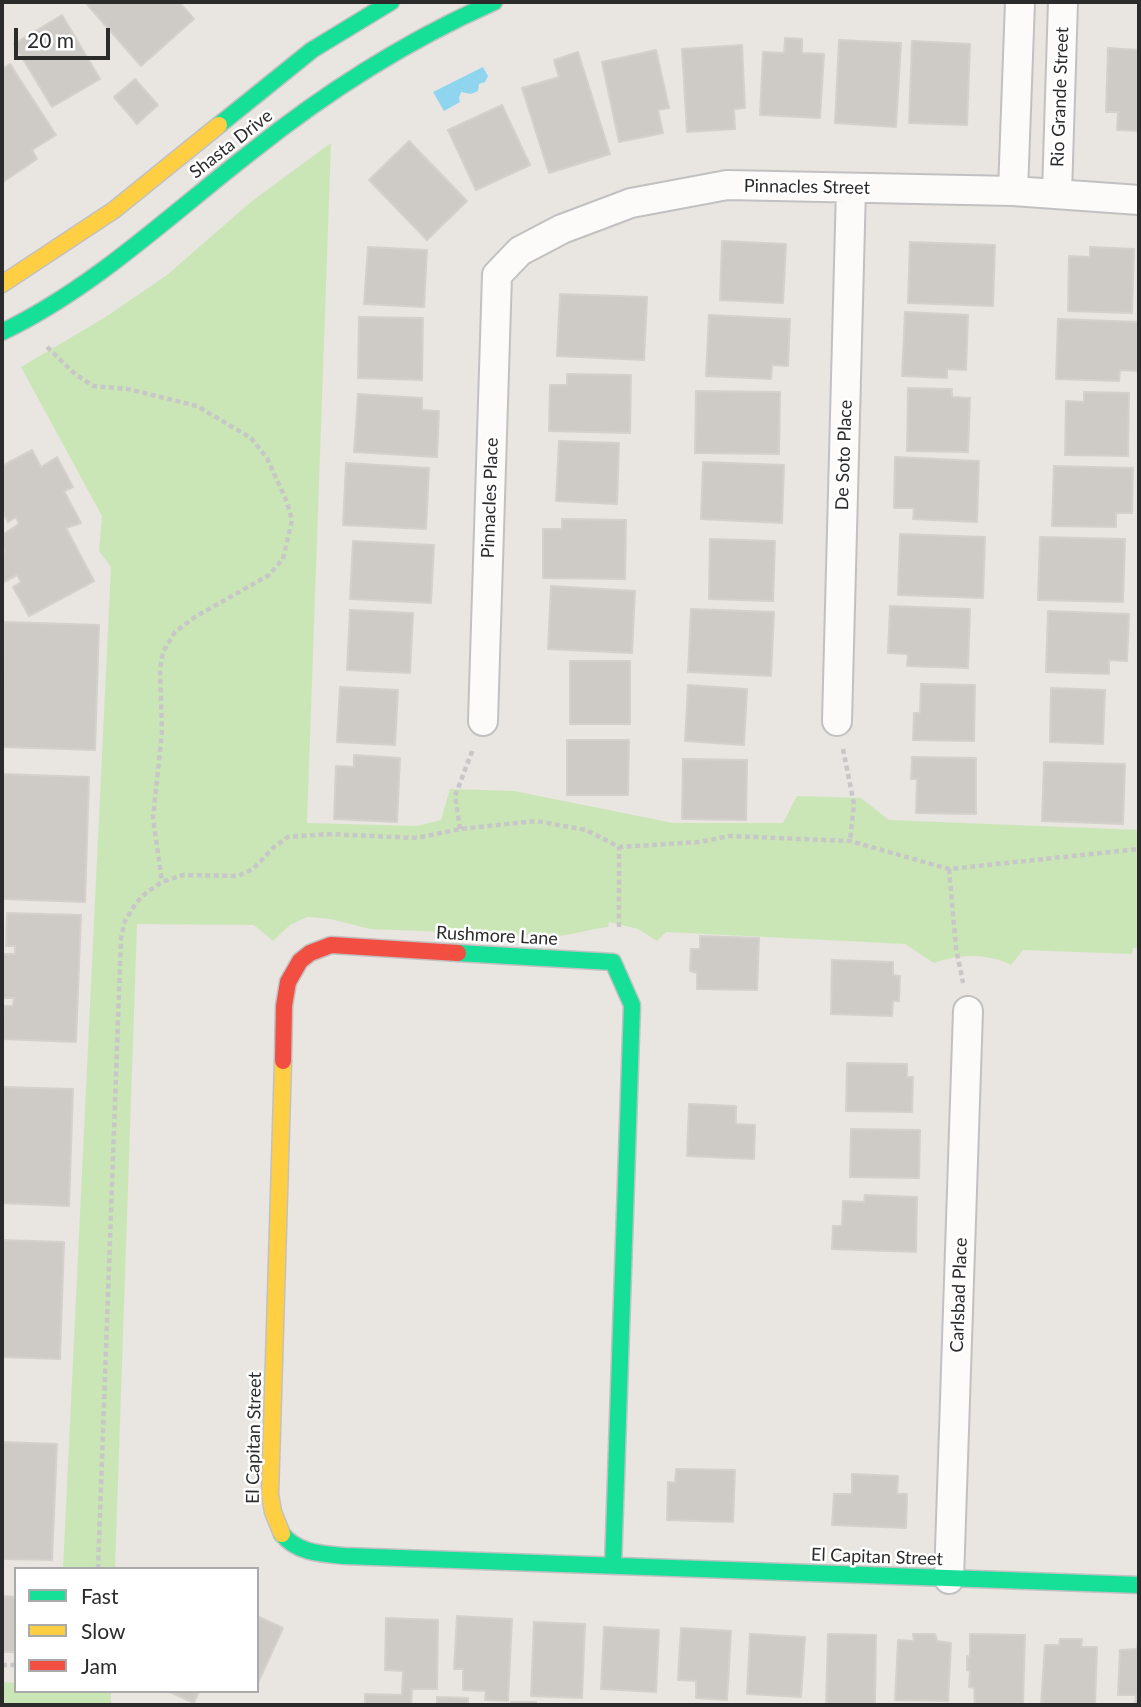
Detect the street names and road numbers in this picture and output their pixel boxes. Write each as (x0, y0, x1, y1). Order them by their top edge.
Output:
street label: Rio Grande Street (1047, 27, 1073, 167)
street label: Shasta Drive (185, 105, 277, 183)
street label: Pinnacles Street (744, 175, 870, 199)
street label: De Soto Place (831, 399, 857, 511)
street label: Pinnacles Place (477, 437, 503, 559)
street label: Rushmore Lane (436, 922, 558, 950)
street label: Carlsbad Place (946, 1237, 972, 1353)
street label: El Capitan Street (242, 1372, 266, 1504)
street label: El Capitan Street (811, 1544, 943, 1570)

